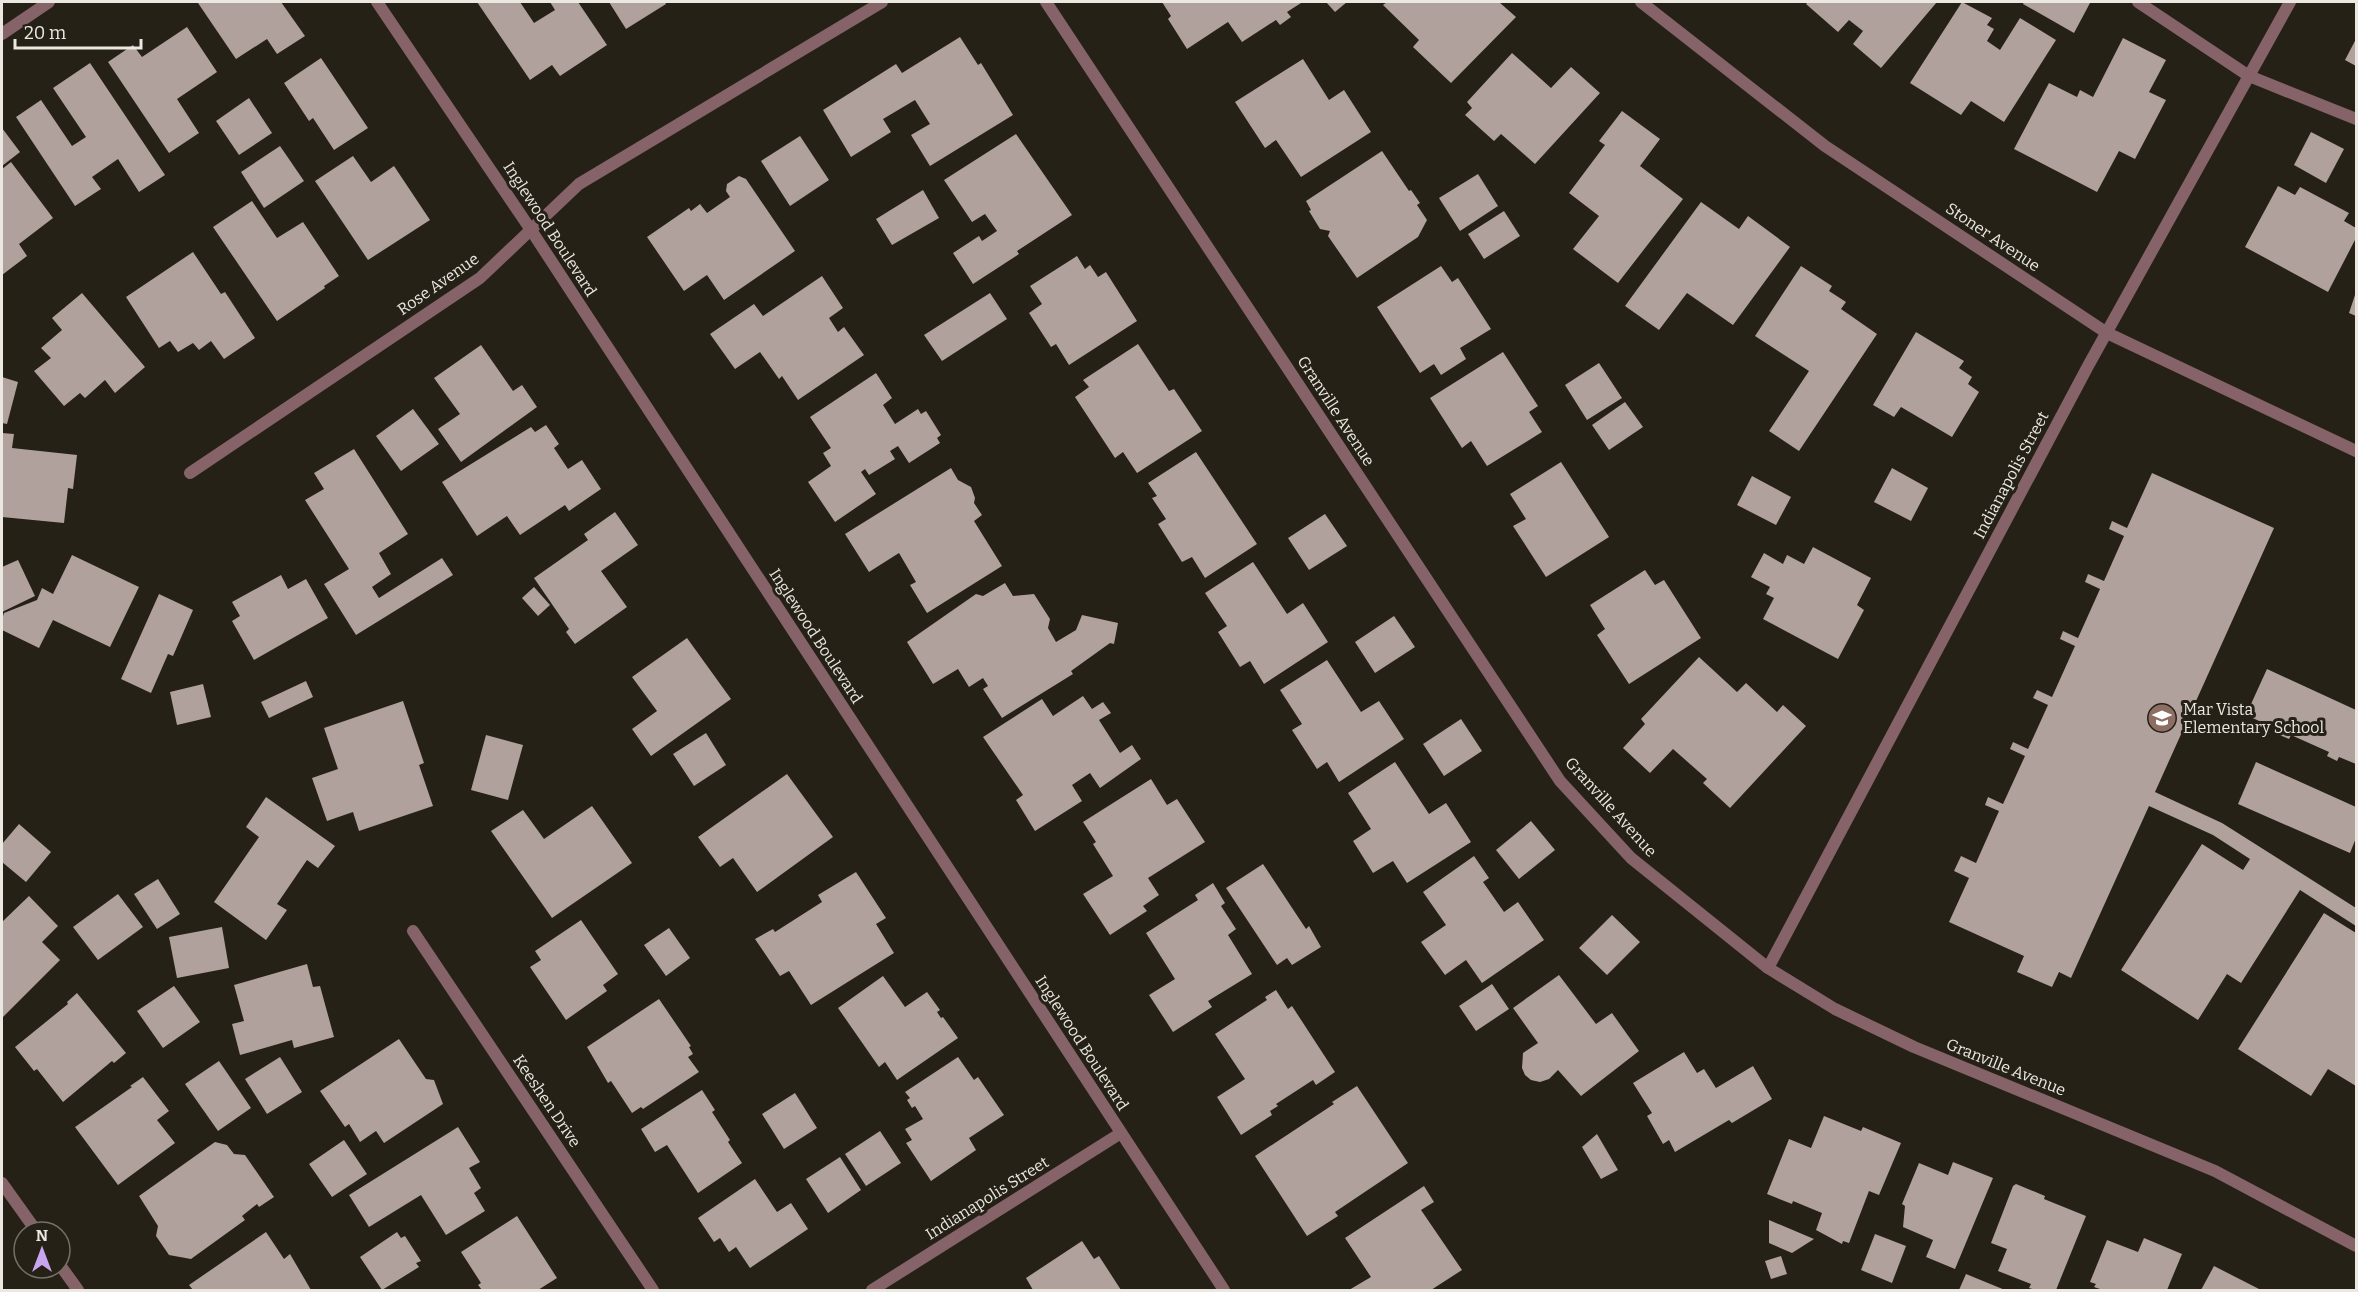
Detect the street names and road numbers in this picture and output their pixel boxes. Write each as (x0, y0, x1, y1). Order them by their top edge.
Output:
street label: Inglewood Boulevard (499, 158, 601, 300)
street label: Stoner Avenue (1942, 198, 2044, 276)
street label: Rose Avenue (394, 249, 482, 319)
street label: Granville Avenue (1293, 352, 1379, 470)
street label: Indianapolis Street (1969, 408, 2053, 542)
street label: Inglewood Boulevard (765, 565, 867, 707)
street label: Granville Avenue (1561, 753, 1661, 861)
street label: Inglewood Boulevard (1031, 972, 1133, 1114)
street label: Granville Avenue (1943, 1034, 2069, 1100)
street label: Keeshen Drive (509, 1051, 585, 1151)
street label: Indianapolis Street (922, 1152, 1052, 1244)

